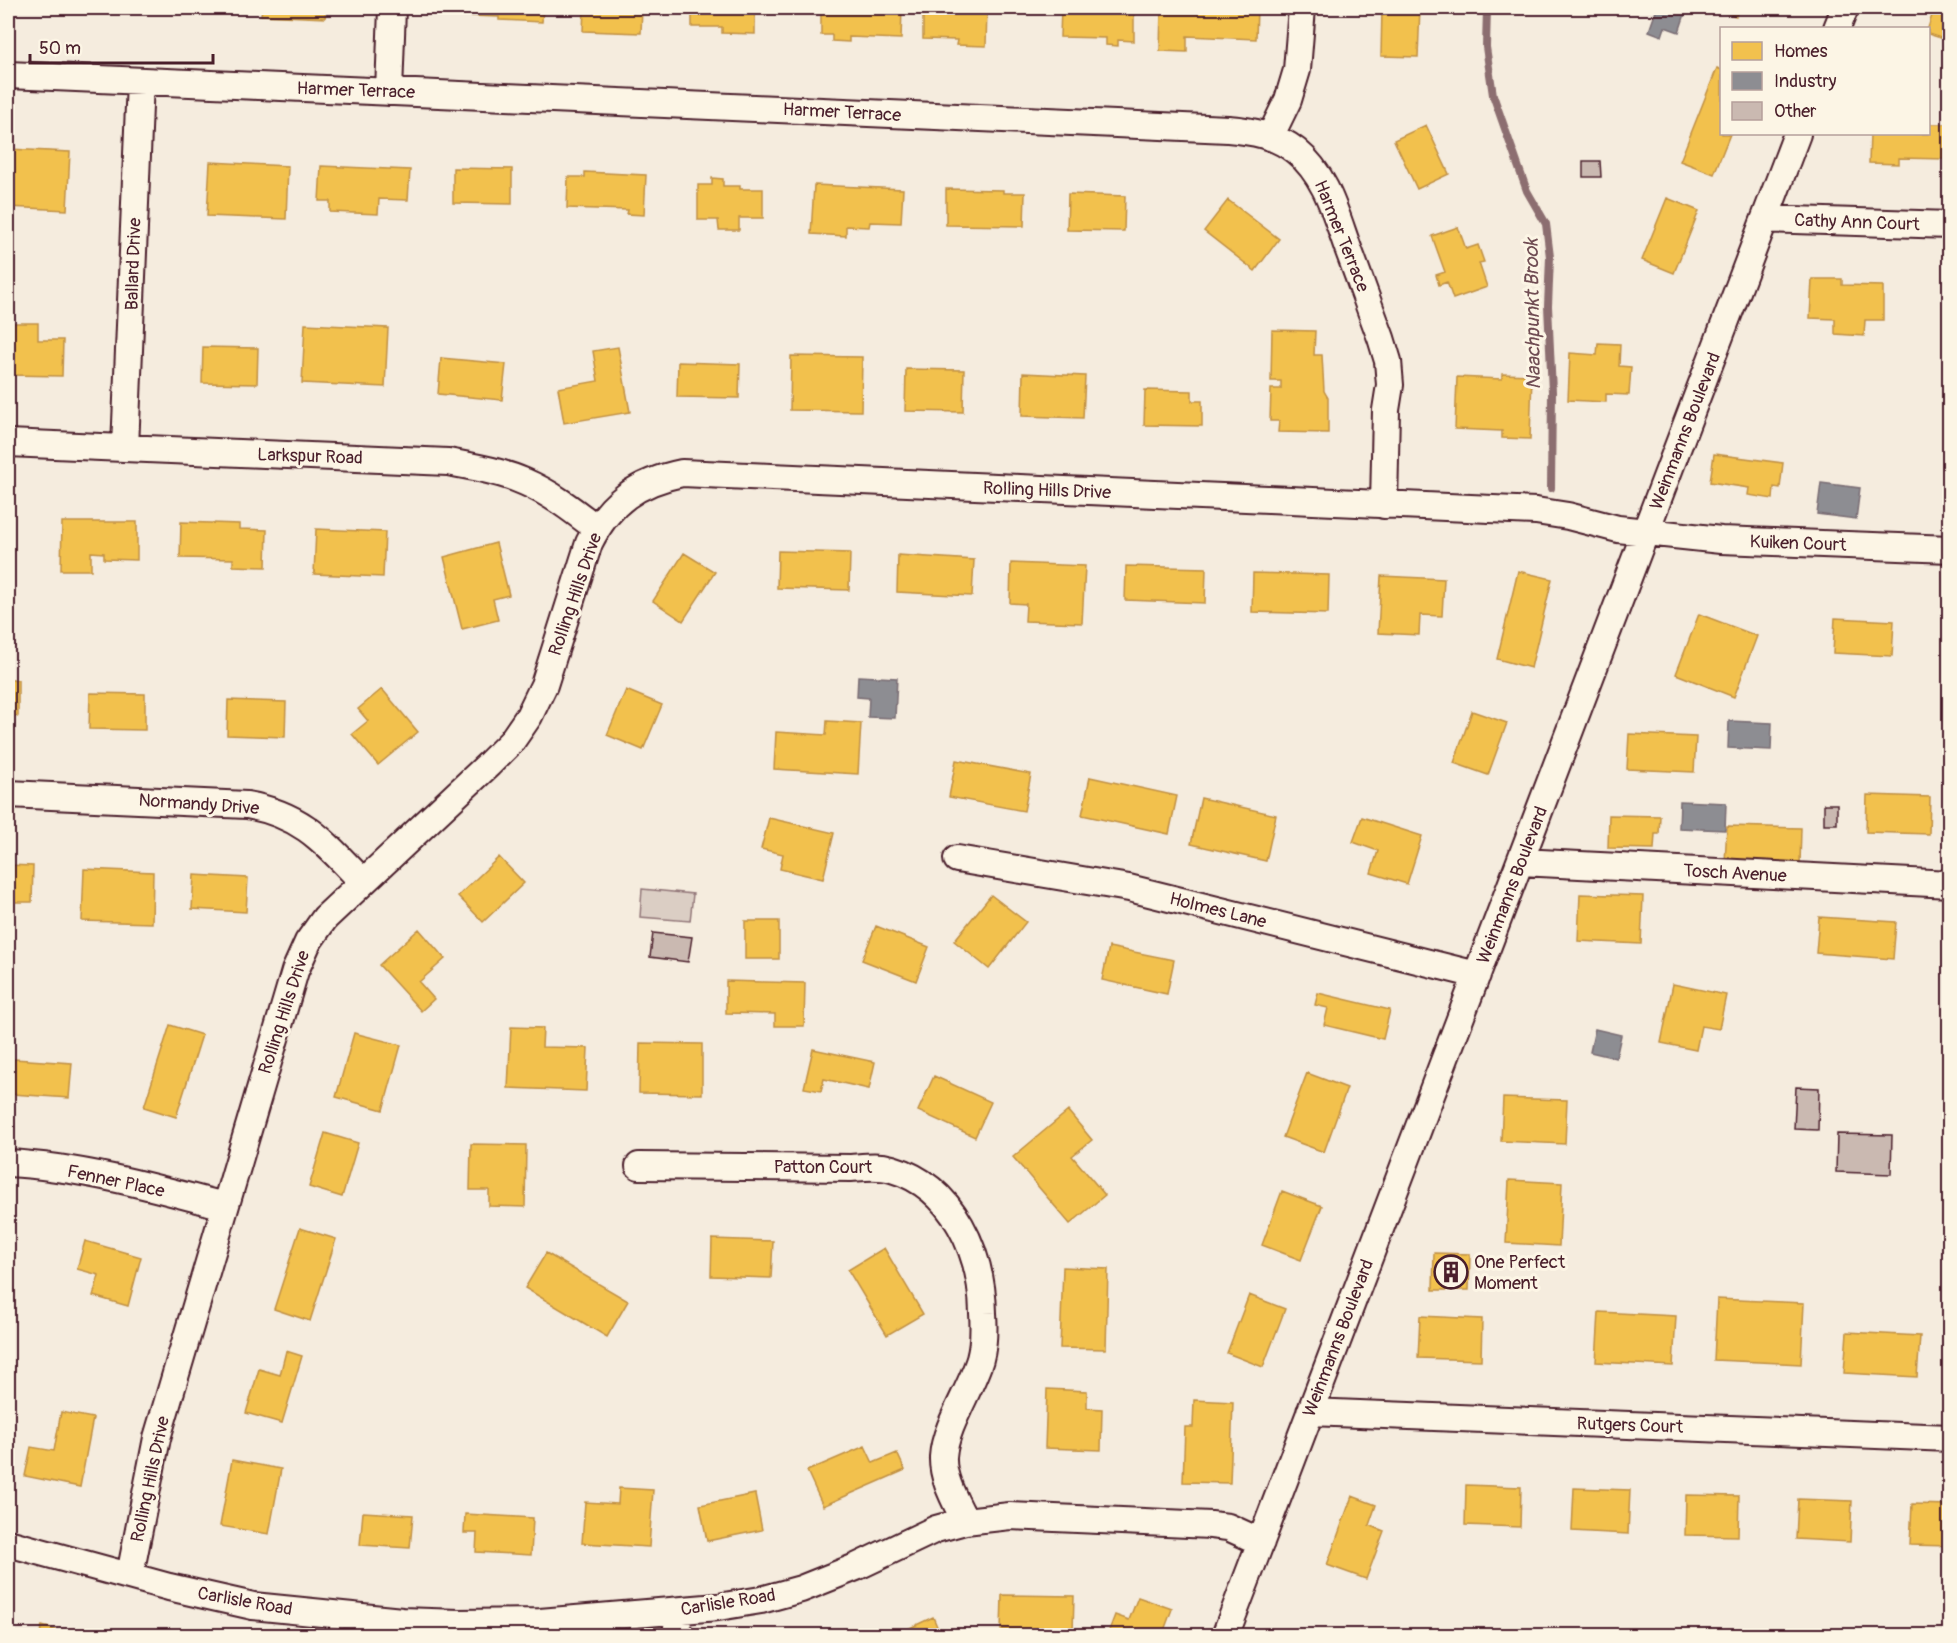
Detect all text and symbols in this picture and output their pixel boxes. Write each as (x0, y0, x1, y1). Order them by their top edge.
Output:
scale bar (30, 27, 213, 65)
legend (1720, 27, 1930, 135)
text: 50 m (39, 37, 81, 60)
text: Homes (1774, 40, 1827, 63)
text: Industry (1774, 70, 1837, 93)
street label: Harmer Terrace (296, 77, 416, 104)
street label: Harmer Terrace (782, 98, 902, 127)
text: Other (1774, 100, 1817, 123)
street label: Harmer Terrace (1309, 177, 1374, 296)
street label: Cathy Ann Court (1794, 209, 1921, 236)
street label: Ballard Drive (120, 217, 147, 311)
water label: Naachpunkt Brook (1519, 237, 1546, 390)
street label: Weinmanns Boulevard (1645, 349, 1726, 513)
street label: Larkspur Road (257, 443, 363, 470)
street label: Rolling Hills Drive (982, 477, 1112, 504)
street label: Rolling Hills Drive (544, 530, 607, 659)
street label: Kuiken Court (1749, 530, 1847, 557)
street label: Normandy Drive (138, 789, 260, 820)
street label: Weinmanns Boulevard (1472, 803, 1553, 967)
street label: Tosch Avenue (1683, 859, 1787, 888)
street label: Holmes Lane (1167, 887, 1269, 934)
street label: Rolling Hills Drive (254, 947, 315, 1077)
street label: Patton Court (774, 1156, 873, 1179)
street label: Fenner Place (65, 1160, 167, 1203)
place label: One Perfect Moment (1474, 1251, 1566, 1295)
building icon: One Perfect Moment (1433, 1254, 1469, 1290)
street label: Weinmanns Boulevard (1298, 1256, 1379, 1420)
street label: Rutgers Court (1576, 1412, 1684, 1439)
street label: Rolling Hills Drive (126, 1414, 175, 1544)
street label: Carlisle Road (196, 1582, 294, 1621)
street label: Carlisle Road (679, 1584, 777, 1621)

